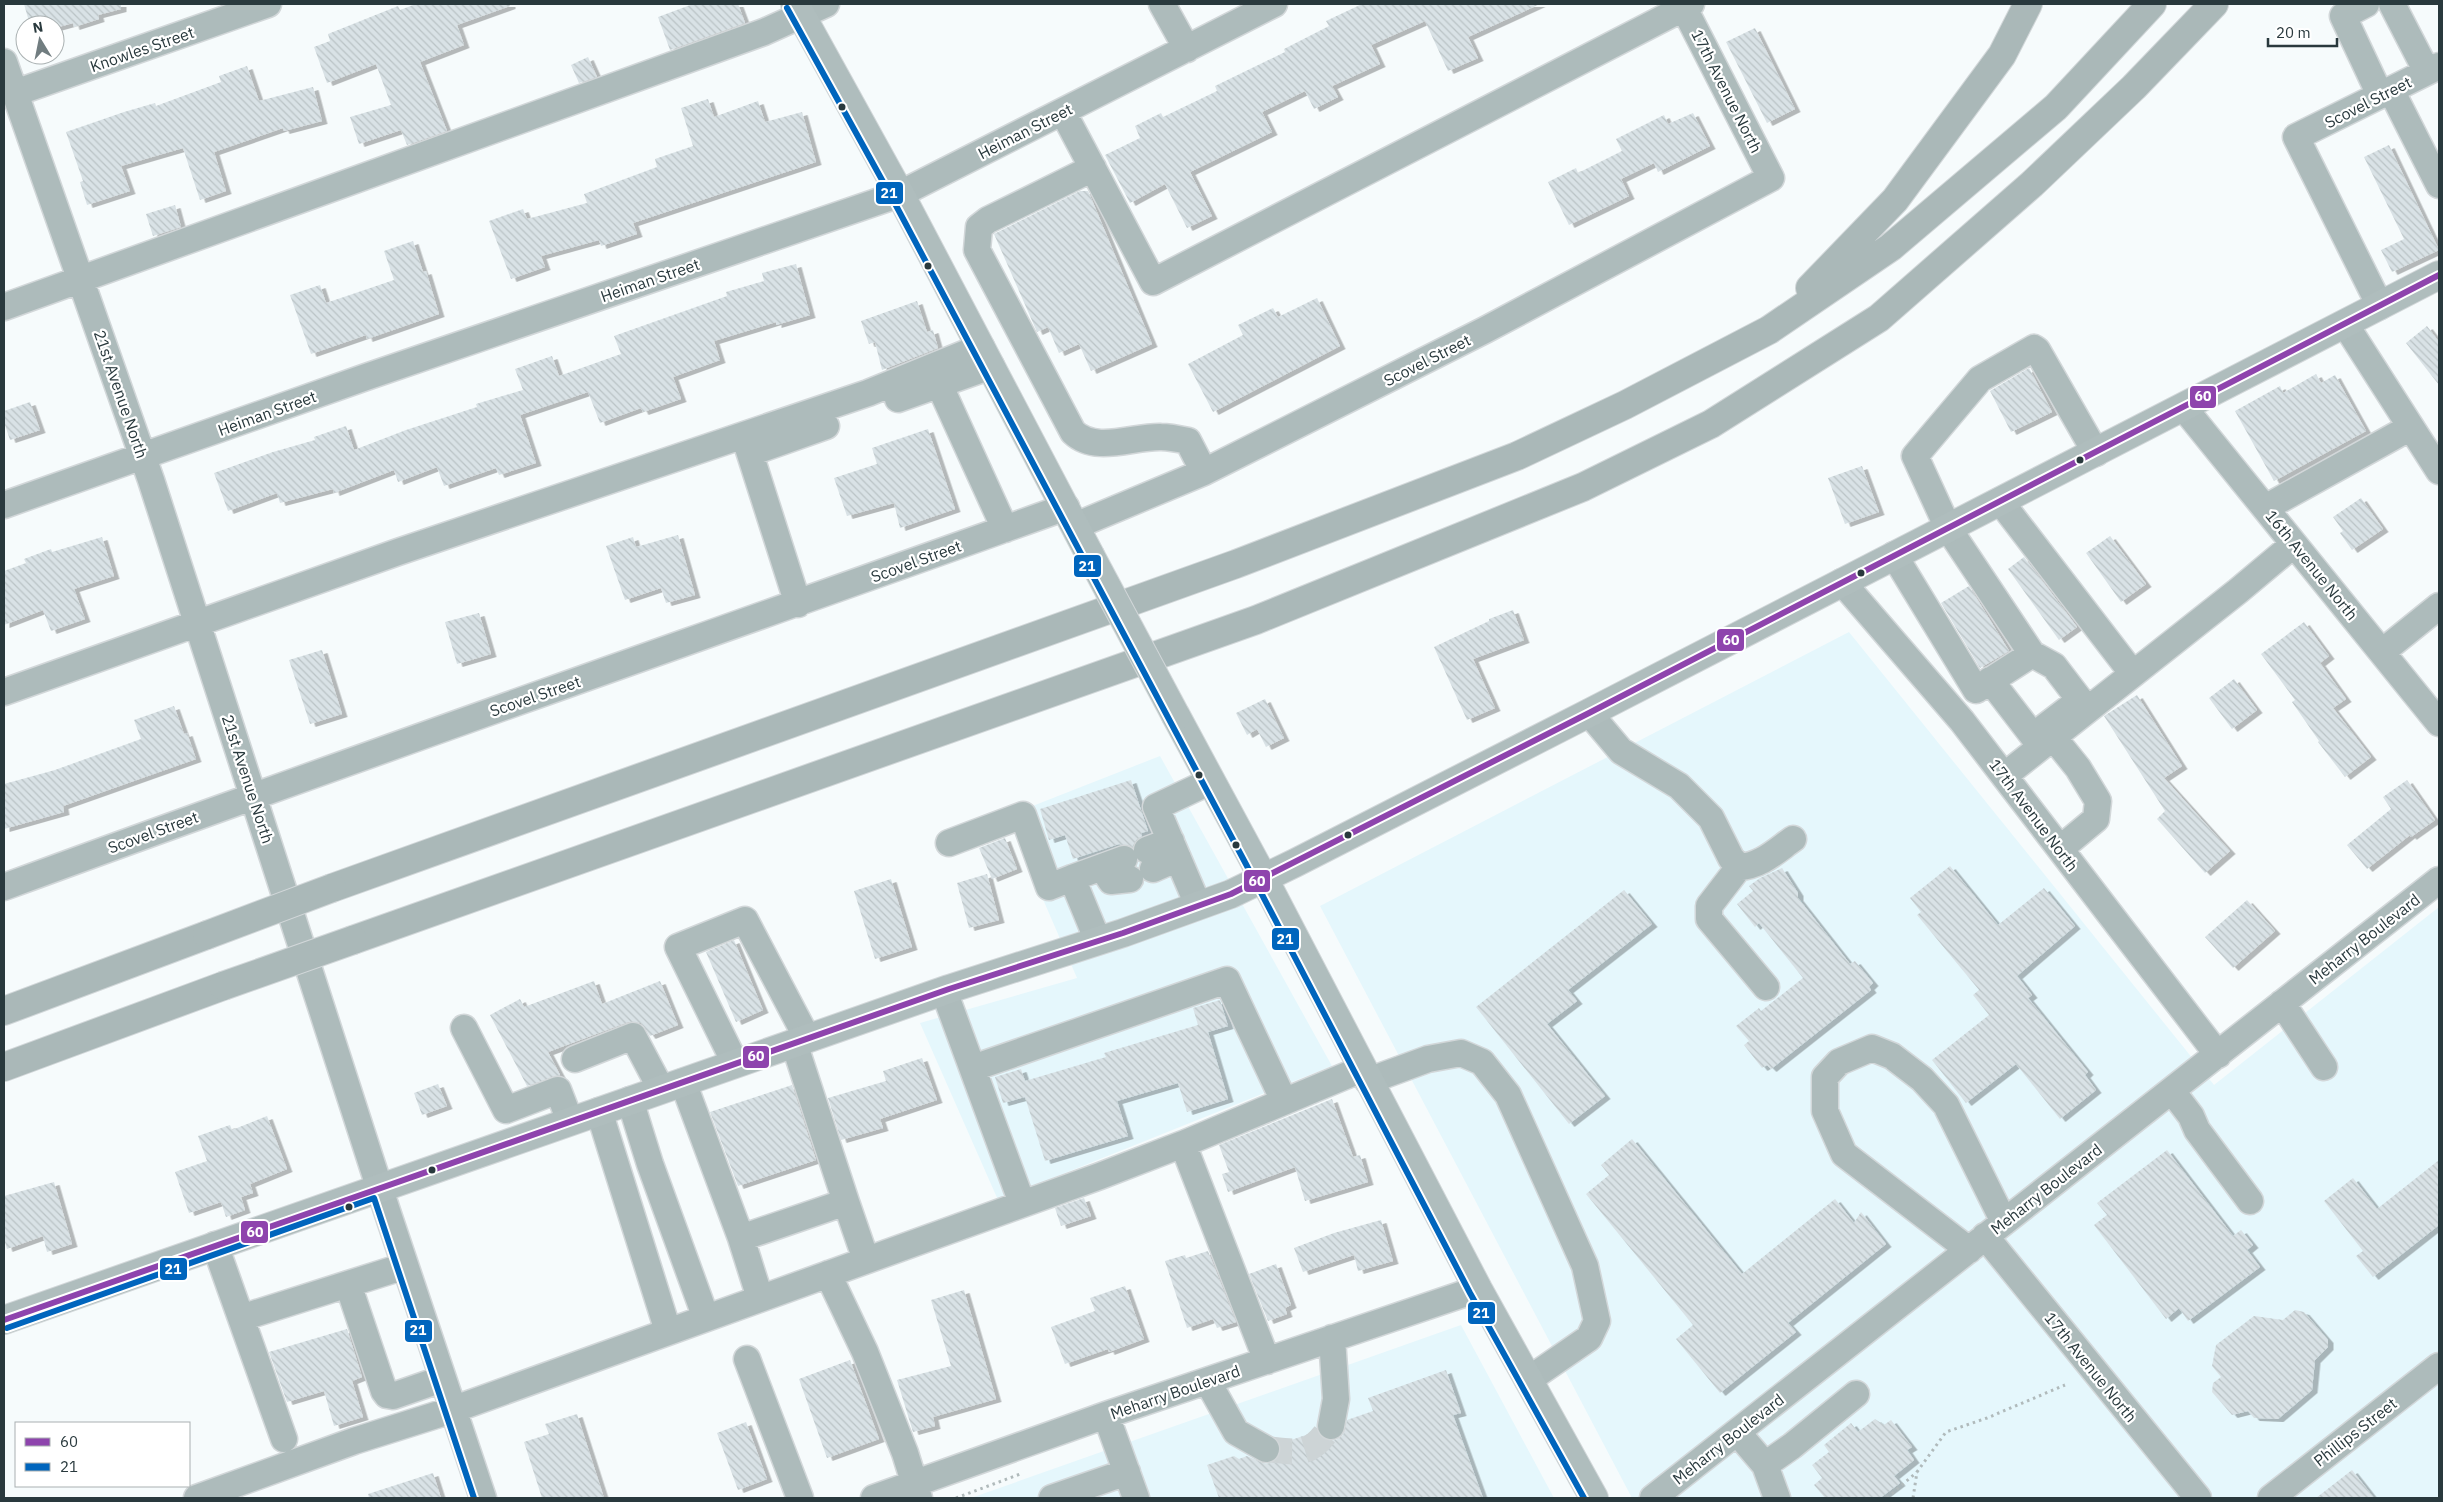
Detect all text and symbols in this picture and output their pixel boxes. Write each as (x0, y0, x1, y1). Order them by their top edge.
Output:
north arrow (15, 15, 65, 65)
scale bar (2268, 15, 2337, 47)
text: N (31, 17, 44, 37)
street label: Knowles Street (87, 22, 197, 76)
text: 20 m (2276, 23, 2311, 42)
street label: 17th Avenue North (1687, 26, 1767, 156)
street label: Scovel Street (2321, 72, 2415, 132)
street label: Heiman Street (974, 99, 1076, 163)
unlabelled marker (837, 102, 847, 112)
line badge: 21 (875, 181, 904, 205)
text: 21 (881, 184, 898, 202)
street label: Heiman Street (598, 254, 702, 306)
unlabelled marker (923, 261, 933, 271)
street label: 21st Avenue North (90, 327, 152, 461)
street label: Scovel Street (1380, 330, 1474, 390)
line badge: 60 (2189, 385, 2217, 409)
street label: Heiman Street (215, 386, 319, 440)
text: 60 (2195, 387, 2211, 405)
unlabelled marker (2075, 455, 2085, 465)
street label: 16th Avenue North (2261, 506, 2363, 624)
street label: Scovel Street (868, 535, 964, 587)
line badge: 21 (1073, 554, 1102, 578)
text: 21 (1079, 557, 1096, 575)
unlabelled marker (1856, 568, 1866, 578)
line badge: 60 (1716, 628, 1745, 652)
text: 60 (1723, 631, 1739, 649)
street label: Scovel Street (487, 671, 583, 721)
street label: 21st Avenue North (218, 712, 278, 846)
street label: 17th Avenue North (1985, 755, 2083, 875)
unlabelled marker (1194, 770, 1204, 780)
street label: Scovel Street (105, 806, 201, 858)
unlabelled marker (1343, 830, 1353, 840)
unlabelled marker (1231, 840, 1241, 850)
line badge: 60 (1243, 869, 1271, 893)
text: 60 (1249, 872, 1265, 890)
street label: Meharry Boulevard (2304, 889, 2424, 989)
line badge: 21 (1271, 927, 1300, 951)
text: 21 (1277, 930, 1294, 948)
line badge: 60 (742, 1045, 770, 1069)
text: 60 (748, 1047, 764, 1065)
street label: Meharry Boulevard (1986, 1139, 2106, 1239)
unlabelled marker (427, 1165, 437, 1175)
unlabelled marker (344, 1202, 354, 1212)
line badge: 60 (240, 1220, 269, 1244)
text: 60 (247, 1223, 263, 1241)
line badge: 21 (159, 1257, 188, 1281)
text: 21 (165, 1260, 182, 1278)
line badge: 21 (1467, 1301, 1496, 1325)
text: 21 (1473, 1304, 1490, 1322)
street label: 17th Avenue North (2040, 1308, 2142, 1426)
line badge: 21 (404, 1319, 433, 1343)
text: 21 (410, 1321, 427, 1339)
street label: Meharry Boulevard (1107, 1360, 1243, 1424)
street label: Meharry Boulevard (1668, 1389, 1788, 1489)
street label: Phillips Street (2309, 1393, 2401, 1471)
legend (15, 1422, 190, 1487)
text: 60 (60, 1432, 78, 1451)
text: 21 (60, 1457, 78, 1476)

